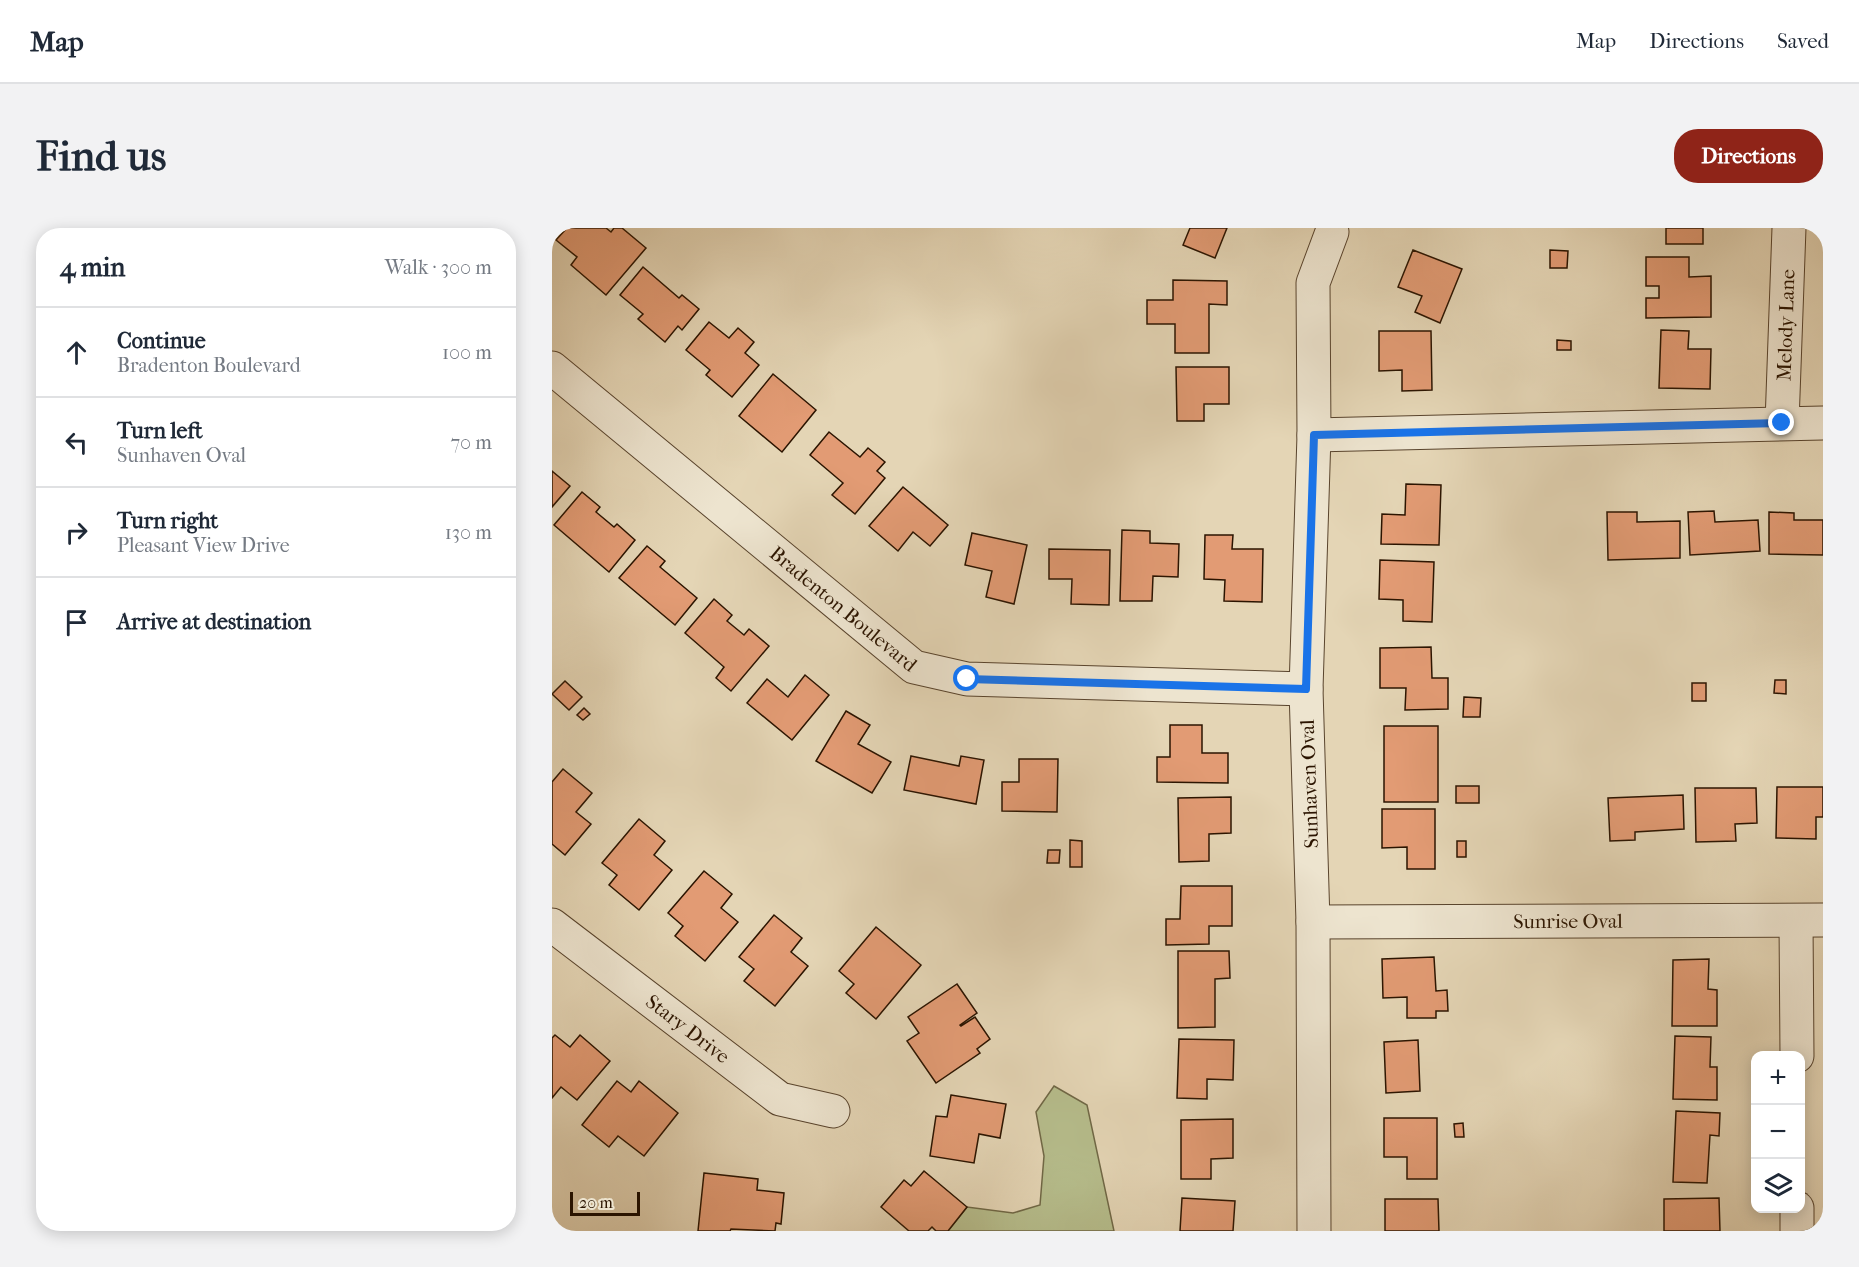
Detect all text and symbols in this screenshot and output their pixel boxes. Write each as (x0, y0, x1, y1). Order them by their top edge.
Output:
text: Map (30, 25, 84, 58)
text: Map (1576, 29, 1616, 53)
text: Directions (1649, 29, 1744, 53)
text: Saved (1777, 29, 1829, 53)
button: Directions (1674, 129, 1823, 183)
text: Find us (36, 132, 166, 181)
text: 4 min (60, 252, 125, 283)
text: Walk · 300 m (385, 256, 492, 279)
street label: Melody Lane (1773, 269, 1800, 381)
text: Continue (117, 328, 206, 354)
icon: ahead (60, 336, 93, 369)
text: 100 m (442, 341, 492, 364)
text: Bradenton Boulevard (117, 354, 301, 377)
route end (1768, 409, 1794, 435)
text: Turn left (117, 418, 203, 444)
icon: left (60, 426, 93, 459)
text: 70 m (450, 431, 492, 454)
text: Sunhaven Oval (117, 444, 246, 467)
text: Turn right (117, 508, 218, 534)
icon: right (60, 516, 93, 549)
text: 130 m (445, 521, 492, 544)
text: Pleasant View Drive (117, 534, 290, 557)
street label: Bradenton Boulevard (765, 542, 922, 677)
icon: arrive (60, 606, 93, 639)
text: Arrive at destination (117, 609, 311, 635)
route start (953, 665, 979, 691)
street label: Sunhaven Oval (1296, 719, 1323, 849)
street label: Sunrise Oval (1513, 910, 1623, 933)
street label: Stary Drive (641, 990, 734, 1068)
map controls (1751, 1051, 1805, 1213)
button: + (1751, 1051, 1805, 1105)
button: − (1751, 1105, 1805, 1159)
button: layers (1751, 1159, 1805, 1213)
scale bar (570, 1189, 640, 1216)
text: 20 m (579, 1193, 613, 1212)

